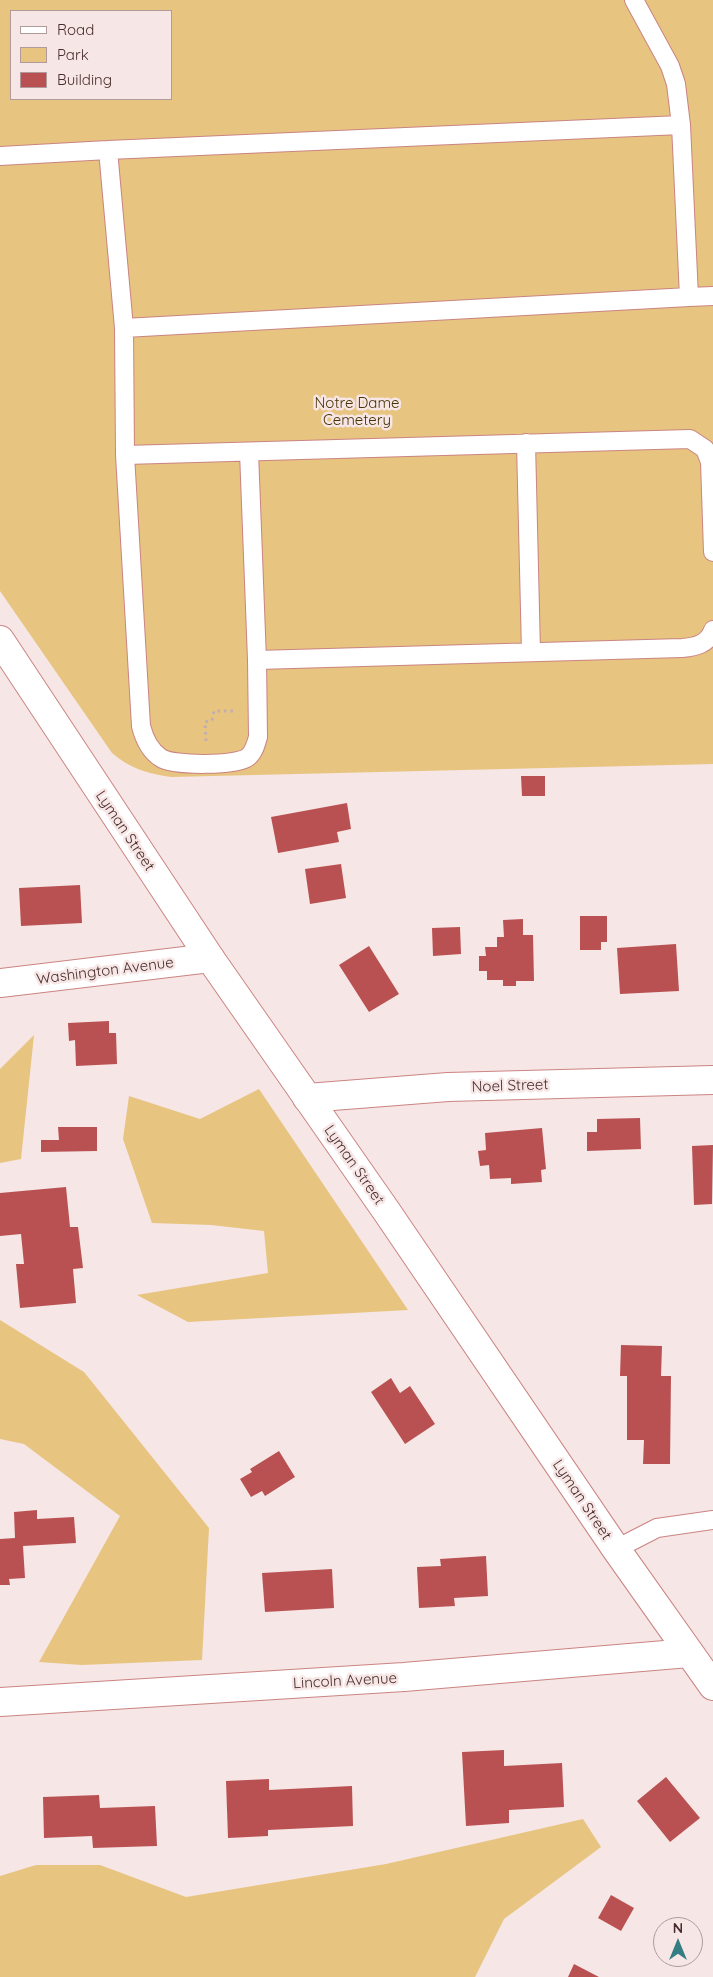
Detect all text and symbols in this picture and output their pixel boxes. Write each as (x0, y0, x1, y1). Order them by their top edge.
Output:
legend (10, 10, 172, 100)
text: Road (57, 20, 94, 39)
text: Park (57, 45, 89, 64)
text: Building (57, 70, 112, 89)
park label: Notre Dame Cemetery (314, 394, 400, 429)
street label: Lyman Street (92, 788, 158, 874)
street label: Washington Avenue (35, 954, 175, 988)
street label: Noel Street (471, 1076, 549, 1096)
street label: Lyman Street (320, 1122, 388, 1208)
street label: Lyman Street (549, 1457, 615, 1543)
street label: Lincoln Avenue (292, 1669, 398, 1693)
north arrow (653, 1917, 703, 1967)
text: N (673, 1919, 683, 1937)

